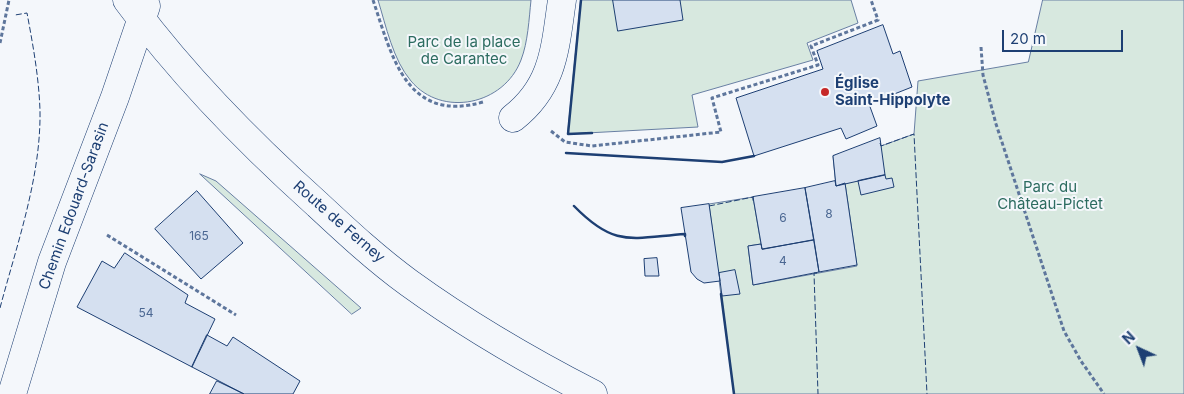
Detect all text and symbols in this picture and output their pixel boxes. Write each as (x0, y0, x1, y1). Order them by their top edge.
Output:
scale bar (1004, 20, 1125, 52)
text: 20 m (1010, 29, 1046, 48)
park label: Parc de la place de Carantec (407, 33, 521, 68)
place label: Église Saint-Hippolyte (835, 74, 950, 109)
marker: Église Saint-Hippolyte (819, 86, 831, 98)
street label: Chemin Edouard-Sarasin (35, 120, 113, 292)
street label: Route de Ferney (289, 177, 389, 267)
park label: Parc du Château-Pictet (997, 178, 1103, 213)
house number: 8 (825, 207, 833, 221)
house number: 6 (779, 211, 787, 225)
house number: 165 (189, 229, 209, 243)
house number: 4 (779, 254, 787, 268)
house number: 54 (138, 306, 154, 320)
north arrow (1114, 324, 1164, 374)
text: N (1119, 328, 1138, 348)

